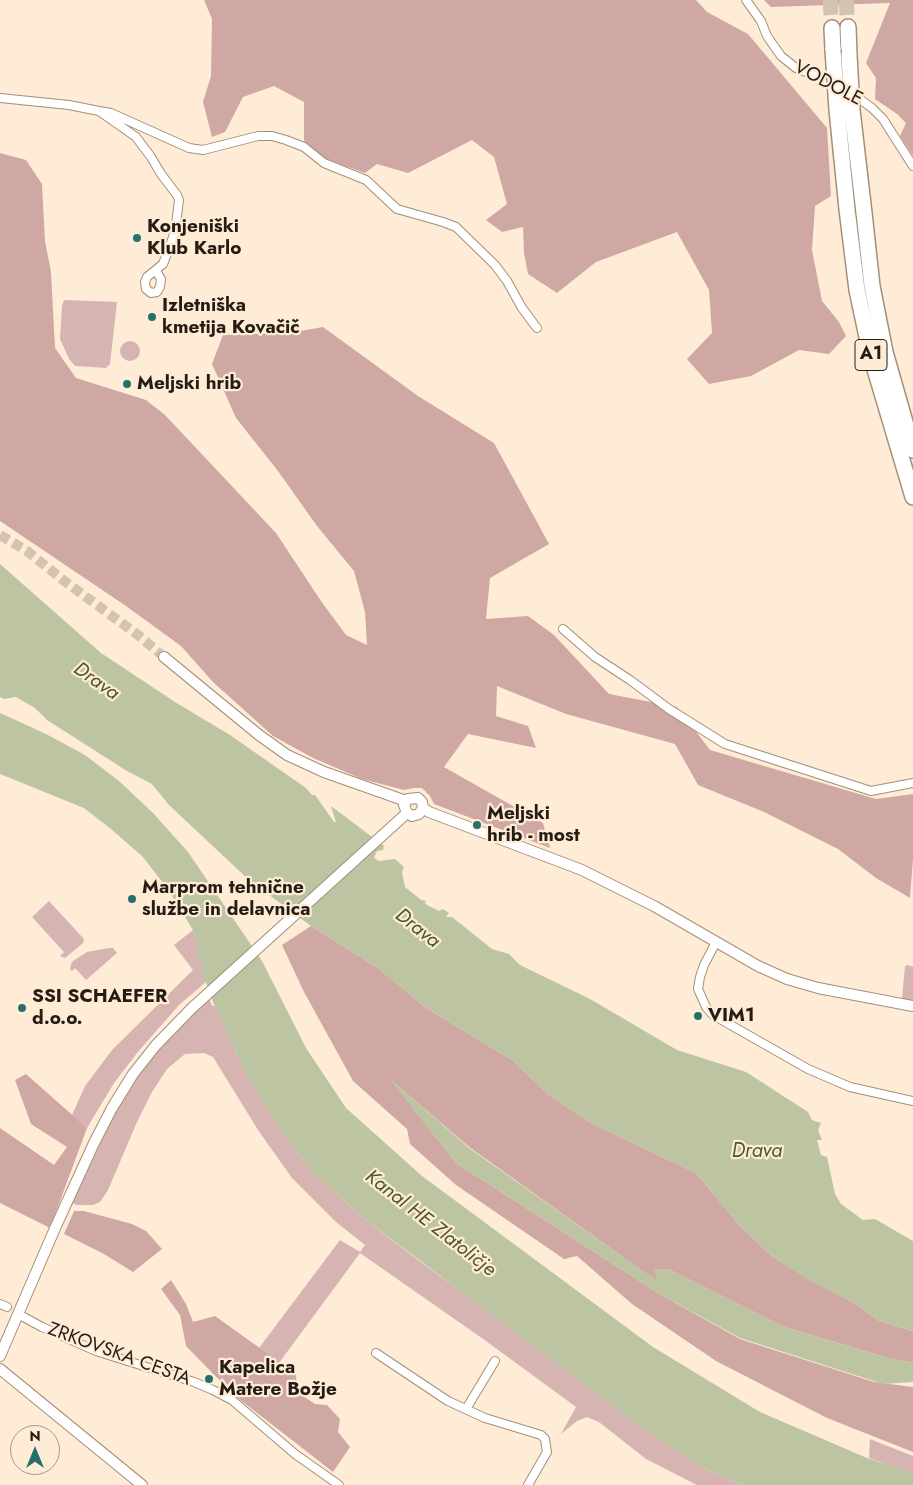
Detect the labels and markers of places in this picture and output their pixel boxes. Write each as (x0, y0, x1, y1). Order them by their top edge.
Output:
place label: Konjeniški Klub Karlo (147, 216, 241, 260)
marker: Konjeniški Klub Karlo (131, 232, 143, 244)
place label: Izletniška kmetija Kovačič (162, 295, 300, 339)
marker: Izletniška kmetija Kovačič (146, 311, 158, 323)
place label: Meljski hrib (137, 373, 241, 395)
marker: Meljski hrib (121, 378, 133, 390)
place label: Meljski hrib - most (487, 803, 580, 847)
marker: Meljski hrib - most (471, 819, 483, 831)
place label: Marprom tehnične službe in delavnica (142, 877, 310, 921)
marker: Marprom tehnične službe in delavnica (126, 893, 138, 905)
place label: SSI SCHAEFER d.o.o. (32, 986, 167, 1030)
marker: SSI SCHAEFER d.o.o. (16, 1002, 28, 1014)
place label: VIM1 (708, 1005, 755, 1027)
marker: VIM1 (692, 1010, 704, 1022)
place label: Kapelica Matere Božje (219, 1357, 337, 1401)
marker: Kapelica Matere Božje (203, 1373, 215, 1385)

